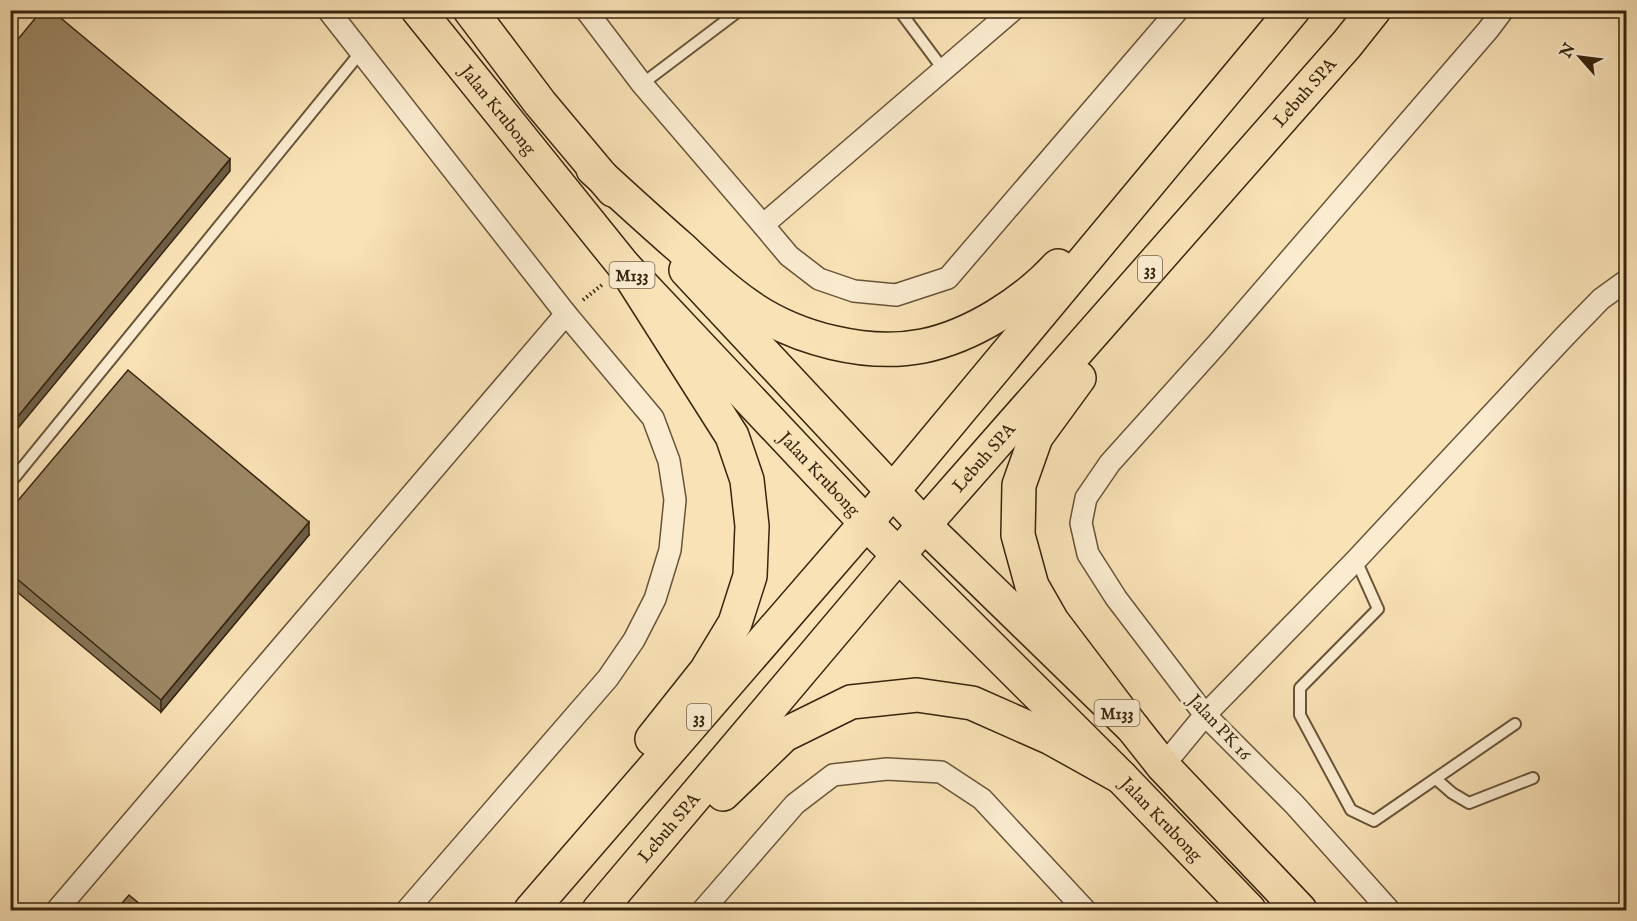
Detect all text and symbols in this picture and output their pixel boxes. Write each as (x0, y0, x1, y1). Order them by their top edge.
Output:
north arrow (1550, 27, 1610, 87)
text: N (1556, 40, 1581, 63)
street label: Lebuh SPA (1269, 53, 1343, 133)
street label: Jalan Krubong (453, 60, 540, 160)
road number: 33 (1138, 256, 1162, 282)
road number: M133 (610, 262, 654, 288)
street label: Lebuh SPA (948, 418, 1022, 498)
street label: Jalan Krubong (772, 426, 864, 522)
street label: Jalan PK 16 (1181, 689, 1256, 766)
road number: M133 (1094, 700, 1140, 726)
road number: 33 (687, 704, 711, 730)
street label: Jalan Krubong (1113, 772, 1207, 867)
street label: Lebuh SPA (634, 788, 707, 868)

